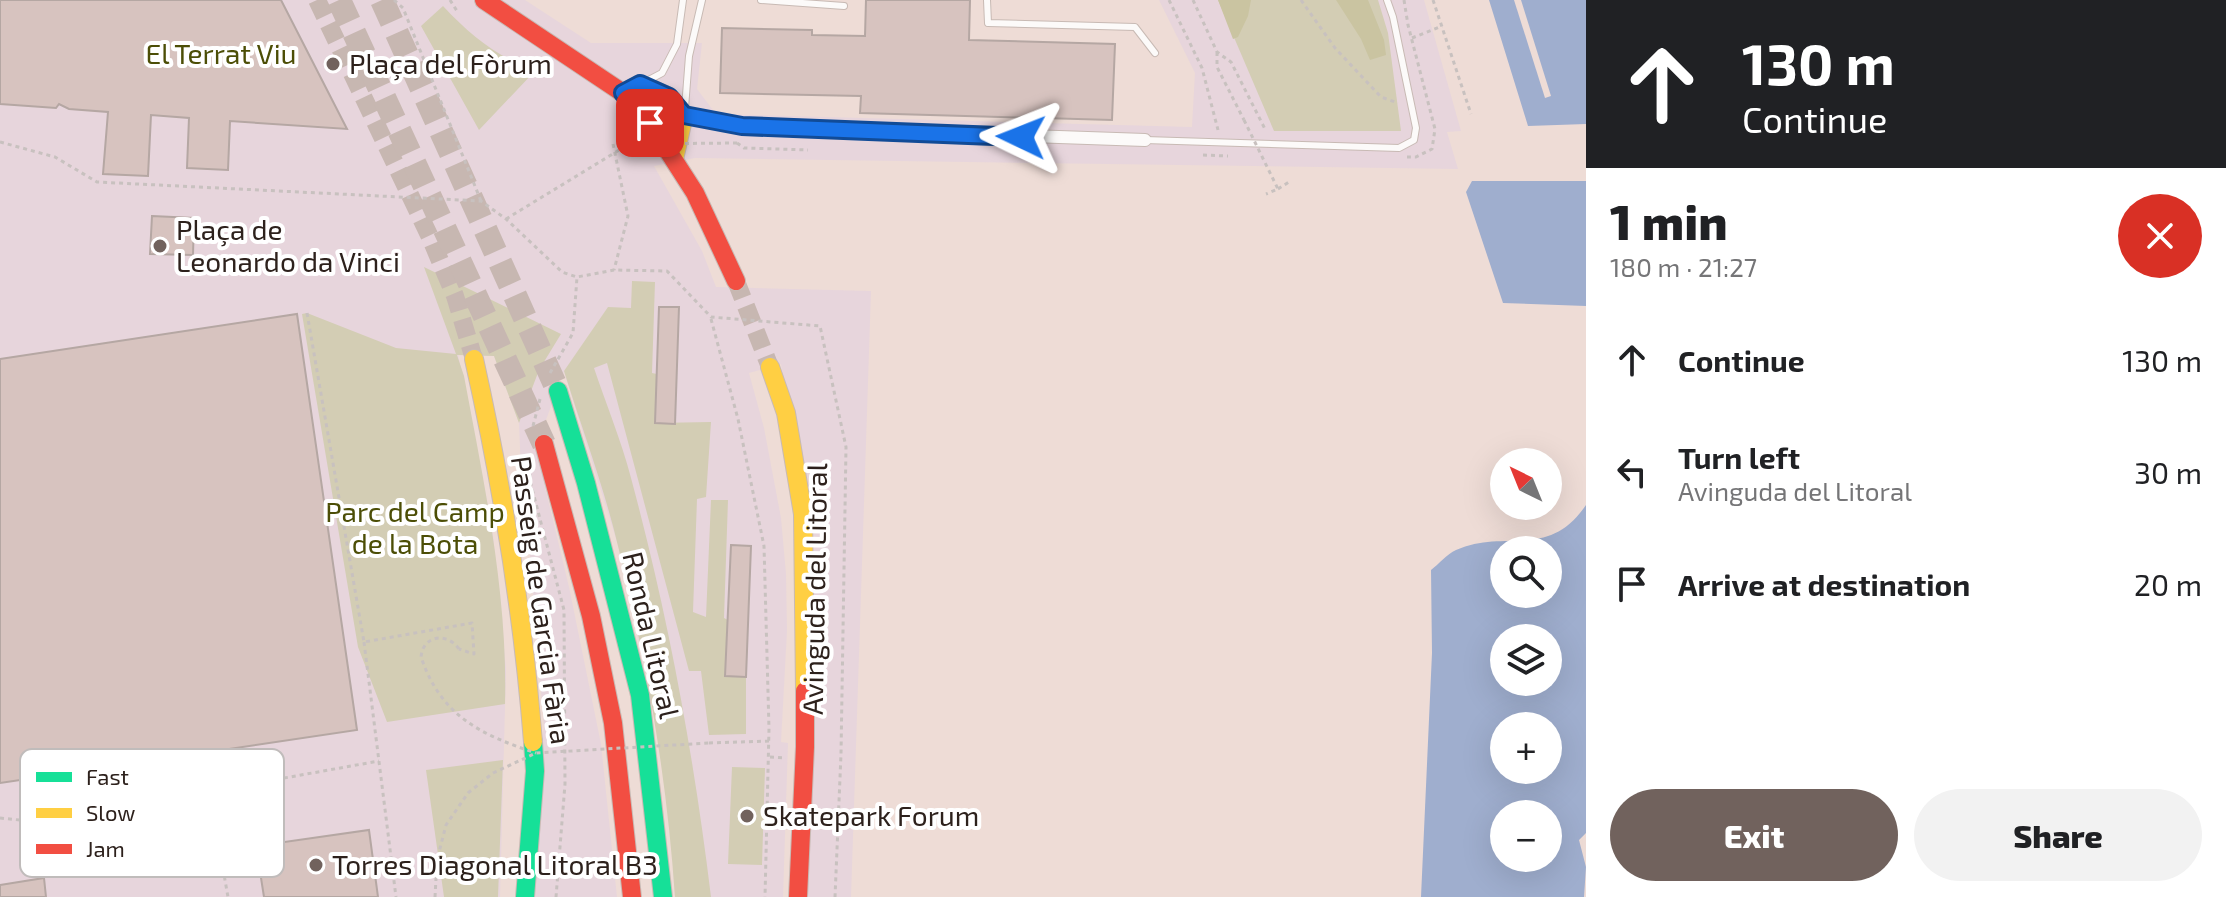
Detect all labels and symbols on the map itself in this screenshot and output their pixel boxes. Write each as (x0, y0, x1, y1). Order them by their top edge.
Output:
park label: El Terrat Viu (145, 36, 297, 70)
place label: Plaça del Fòrum (349, 46, 552, 81)
marker: Plaça del Fòrum (324, 55, 342, 73)
pin (616, 89, 684, 157)
position arrow (979, 95, 1063, 179)
place label: Plaça de Leonardo da Vinci (176, 212, 400, 278)
marker: Plaça de Leonardo da Vinci (151, 237, 169, 255)
north arrow (1490, 448, 1562, 520)
street label: Passeig de Garcia Fària (505, 453, 579, 746)
street label: Avinguda del Litoral (795, 462, 833, 715)
park label: Parc del Camp de la Bota (325, 494, 505, 560)
street label: Ronda Litoral (616, 548, 688, 722)
legend (20, 749, 284, 877)
text: Fast (86, 763, 129, 789)
place label: Skatepark Forum (763, 798, 979, 832)
text: Slow (86, 799, 135, 825)
marker: Skatepark Forum (738, 807, 756, 825)
text: Jam (86, 835, 125, 861)
place label: Torres Diagonal Litoral B3 (332, 847, 658, 881)
marker: Torres Diagonal Litoral B3 (307, 856, 325, 874)

